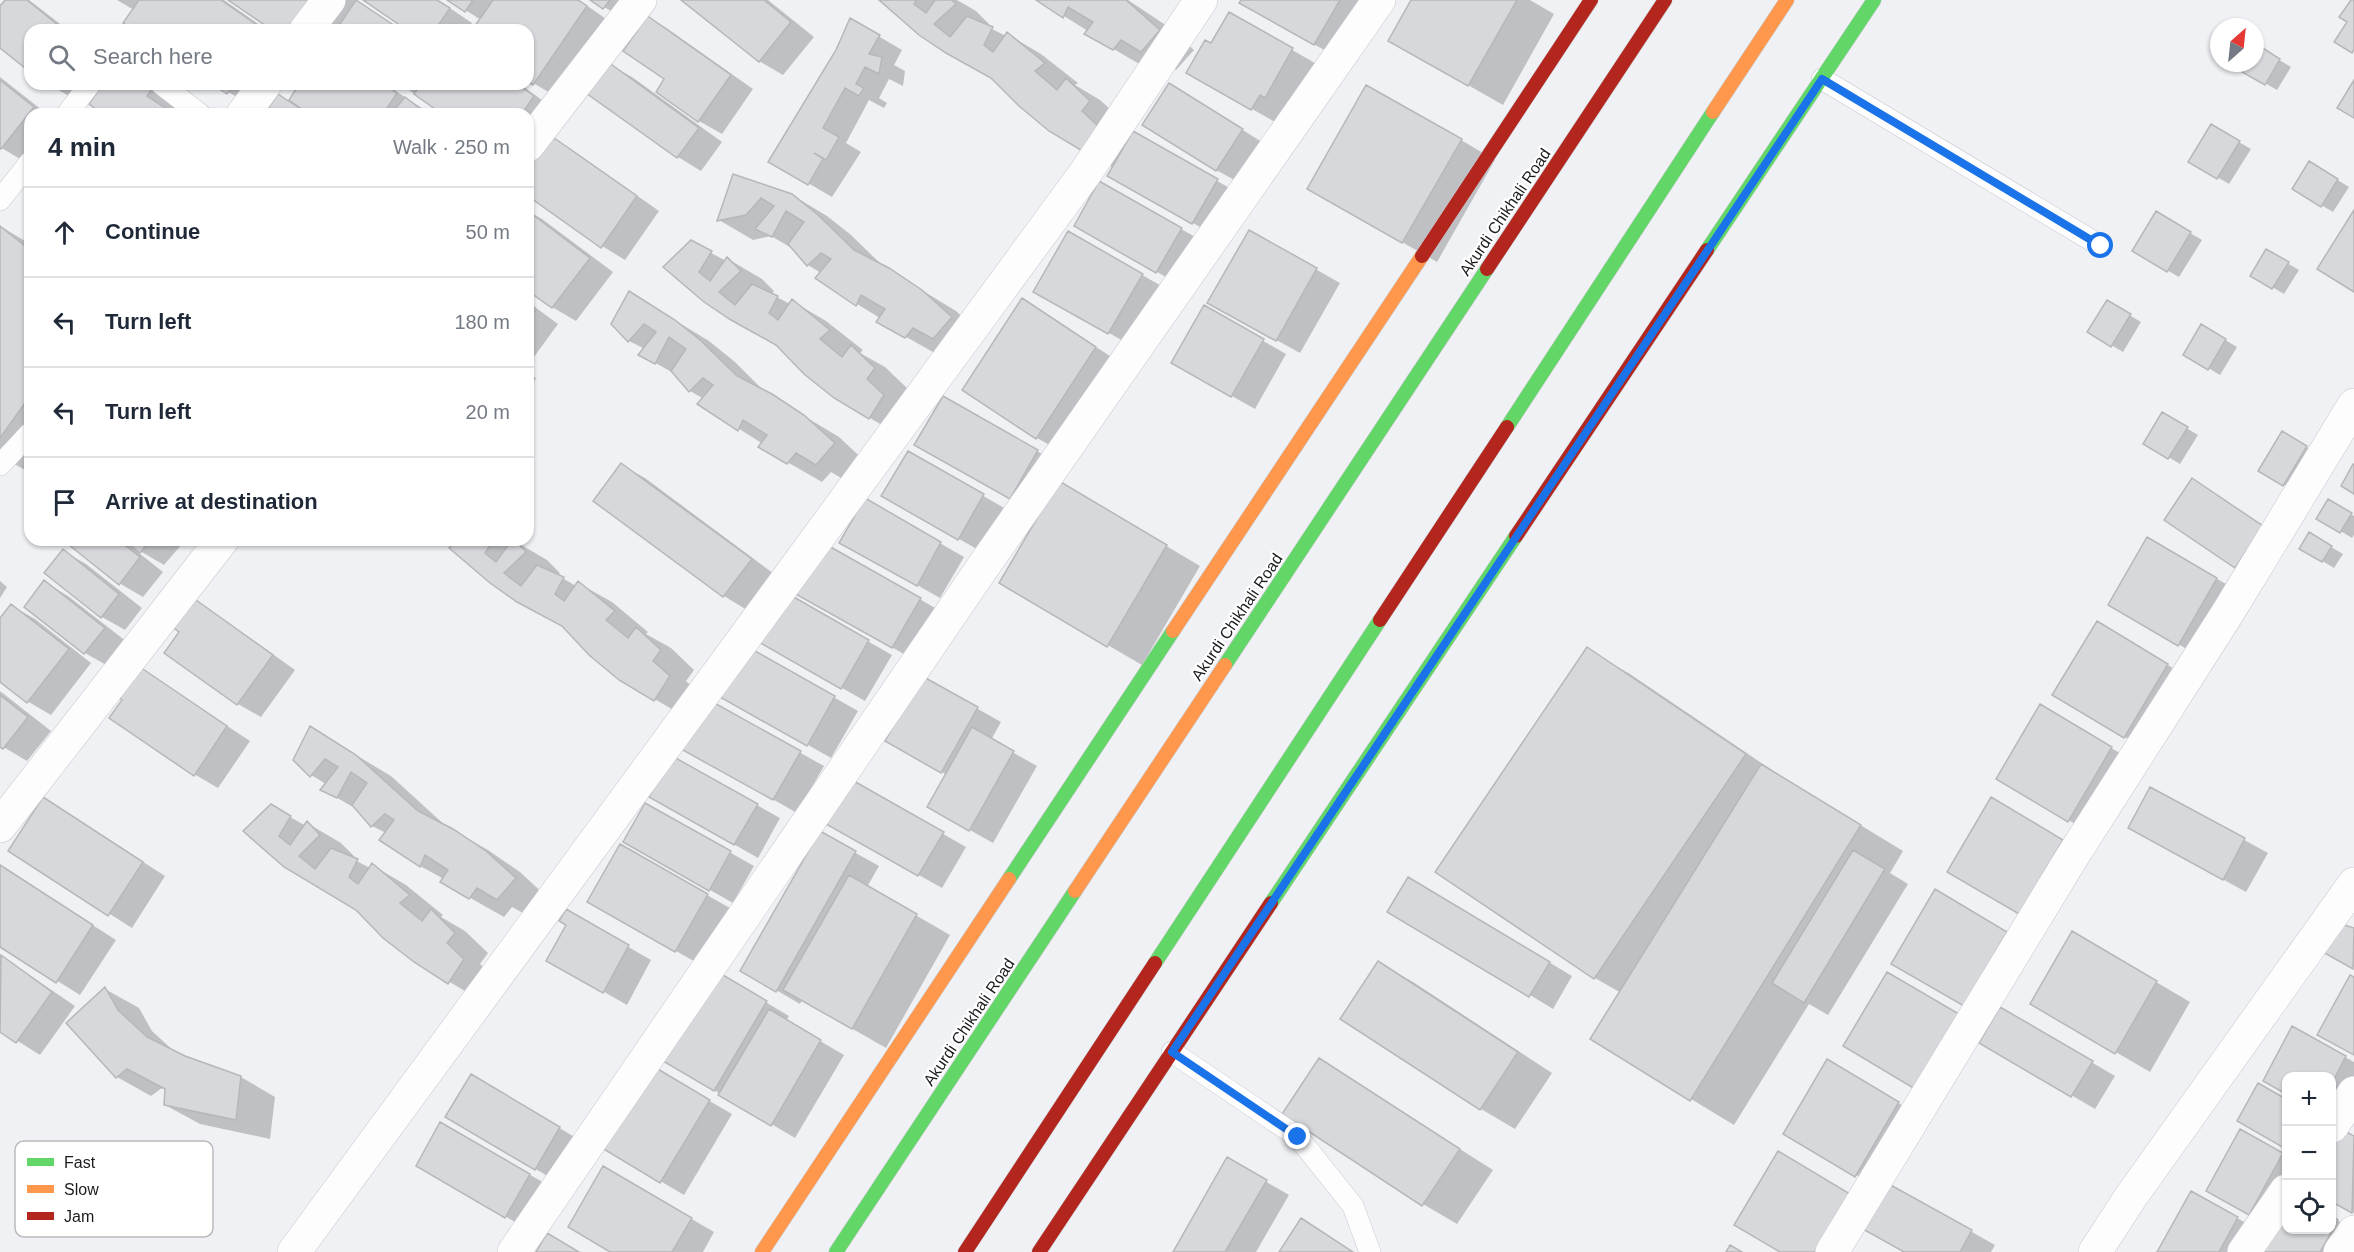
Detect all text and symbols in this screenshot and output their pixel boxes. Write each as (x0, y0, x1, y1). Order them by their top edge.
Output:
north arrow (2210, 18, 2264, 72)
search box (24, 24, 534, 90)
icon: search (45, 41, 78, 74)
text: Search here (93, 44, 213, 69)
text: 4 min (48, 132, 116, 162)
text: Walk · 250 m (393, 136, 510, 158)
street label: Akurdi Chikhali Road (1456, 145, 1554, 279)
icon: ahead (48, 216, 81, 249)
text: Continue (105, 219, 200, 244)
text: 50 m (466, 221, 510, 243)
route start (2087, 232, 2113, 258)
icon: left (48, 306, 81, 339)
text: Turn left (105, 309, 191, 334)
text: 180 m (454, 311, 510, 333)
icon: left (48, 396, 81, 429)
text: Turn left (105, 399, 191, 424)
text: 20 m (466, 401, 510, 423)
icon: arrive (48, 486, 81, 519)
text: Arrive at destination (105, 489, 318, 514)
street label: Akurdi Chikhali Road (1188, 550, 1286, 684)
street label: Akurdi Chikhali Road (920, 955, 1018, 1089)
map controls (2282, 1072, 2336, 1234)
button: + (2282, 1072, 2336, 1126)
route end (1284, 1123, 1310, 1149)
button: − (2282, 1126, 2336, 1180)
legend (15, 1141, 213, 1237)
text: Fast (64, 1154, 96, 1171)
button: locate (2282, 1180, 2336, 1234)
text: Slow (64, 1181, 99, 1198)
text: Jam (64, 1208, 94, 1225)

